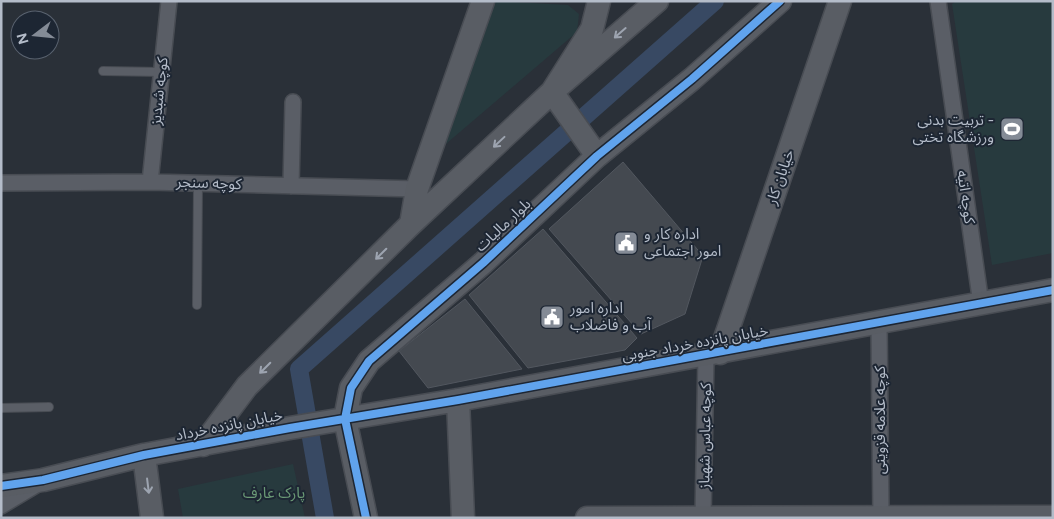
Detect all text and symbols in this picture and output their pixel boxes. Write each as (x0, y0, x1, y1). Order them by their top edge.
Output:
north arrow (10, 10, 60, 60)
one-way arrow (613, 27, 626, 39)
text: N (13, 31, 33, 46)
street label: کوچه شبدیز (146, 55, 173, 127)
place label: تربیت بدنی - ورزشگاه تختی (913, 111, 994, 146)
sports icon: تربیت بدنی - ورزشگاه تختی (999, 116, 1025, 142)
one-way arrow (492, 136, 505, 148)
street label: خیابان کار (762, 147, 798, 208)
street label: کوچه اتیه (952, 169, 979, 226)
street label: کوچه سنجر (175, 173, 243, 194)
street label: بلوار مالیات (471, 195, 535, 255)
place label: اداره کار و امور اجتماعی (644, 225, 721, 260)
public building icon: اداره کار و امور اجتماعی (613, 230, 639, 256)
one-way arrow (375, 247, 387, 260)
place label: اداره امور آب و فاضلاب (569, 299, 652, 334)
public building icon: اداره امور آب و فاضلاب (539, 304, 565, 330)
street label: خیابان پانزده خرداد جنوبی (620, 321, 770, 366)
one-way arrow (259, 362, 272, 374)
street label: کوچه علامه قزوینی (871, 365, 890, 474)
street label: کوچه عباس شهباز (695, 382, 716, 490)
street label: خیابان پانزده خرداد (174, 406, 284, 445)
one-way arrow (143, 478, 153, 494)
park label: پارک عارف (243, 484, 305, 503)

